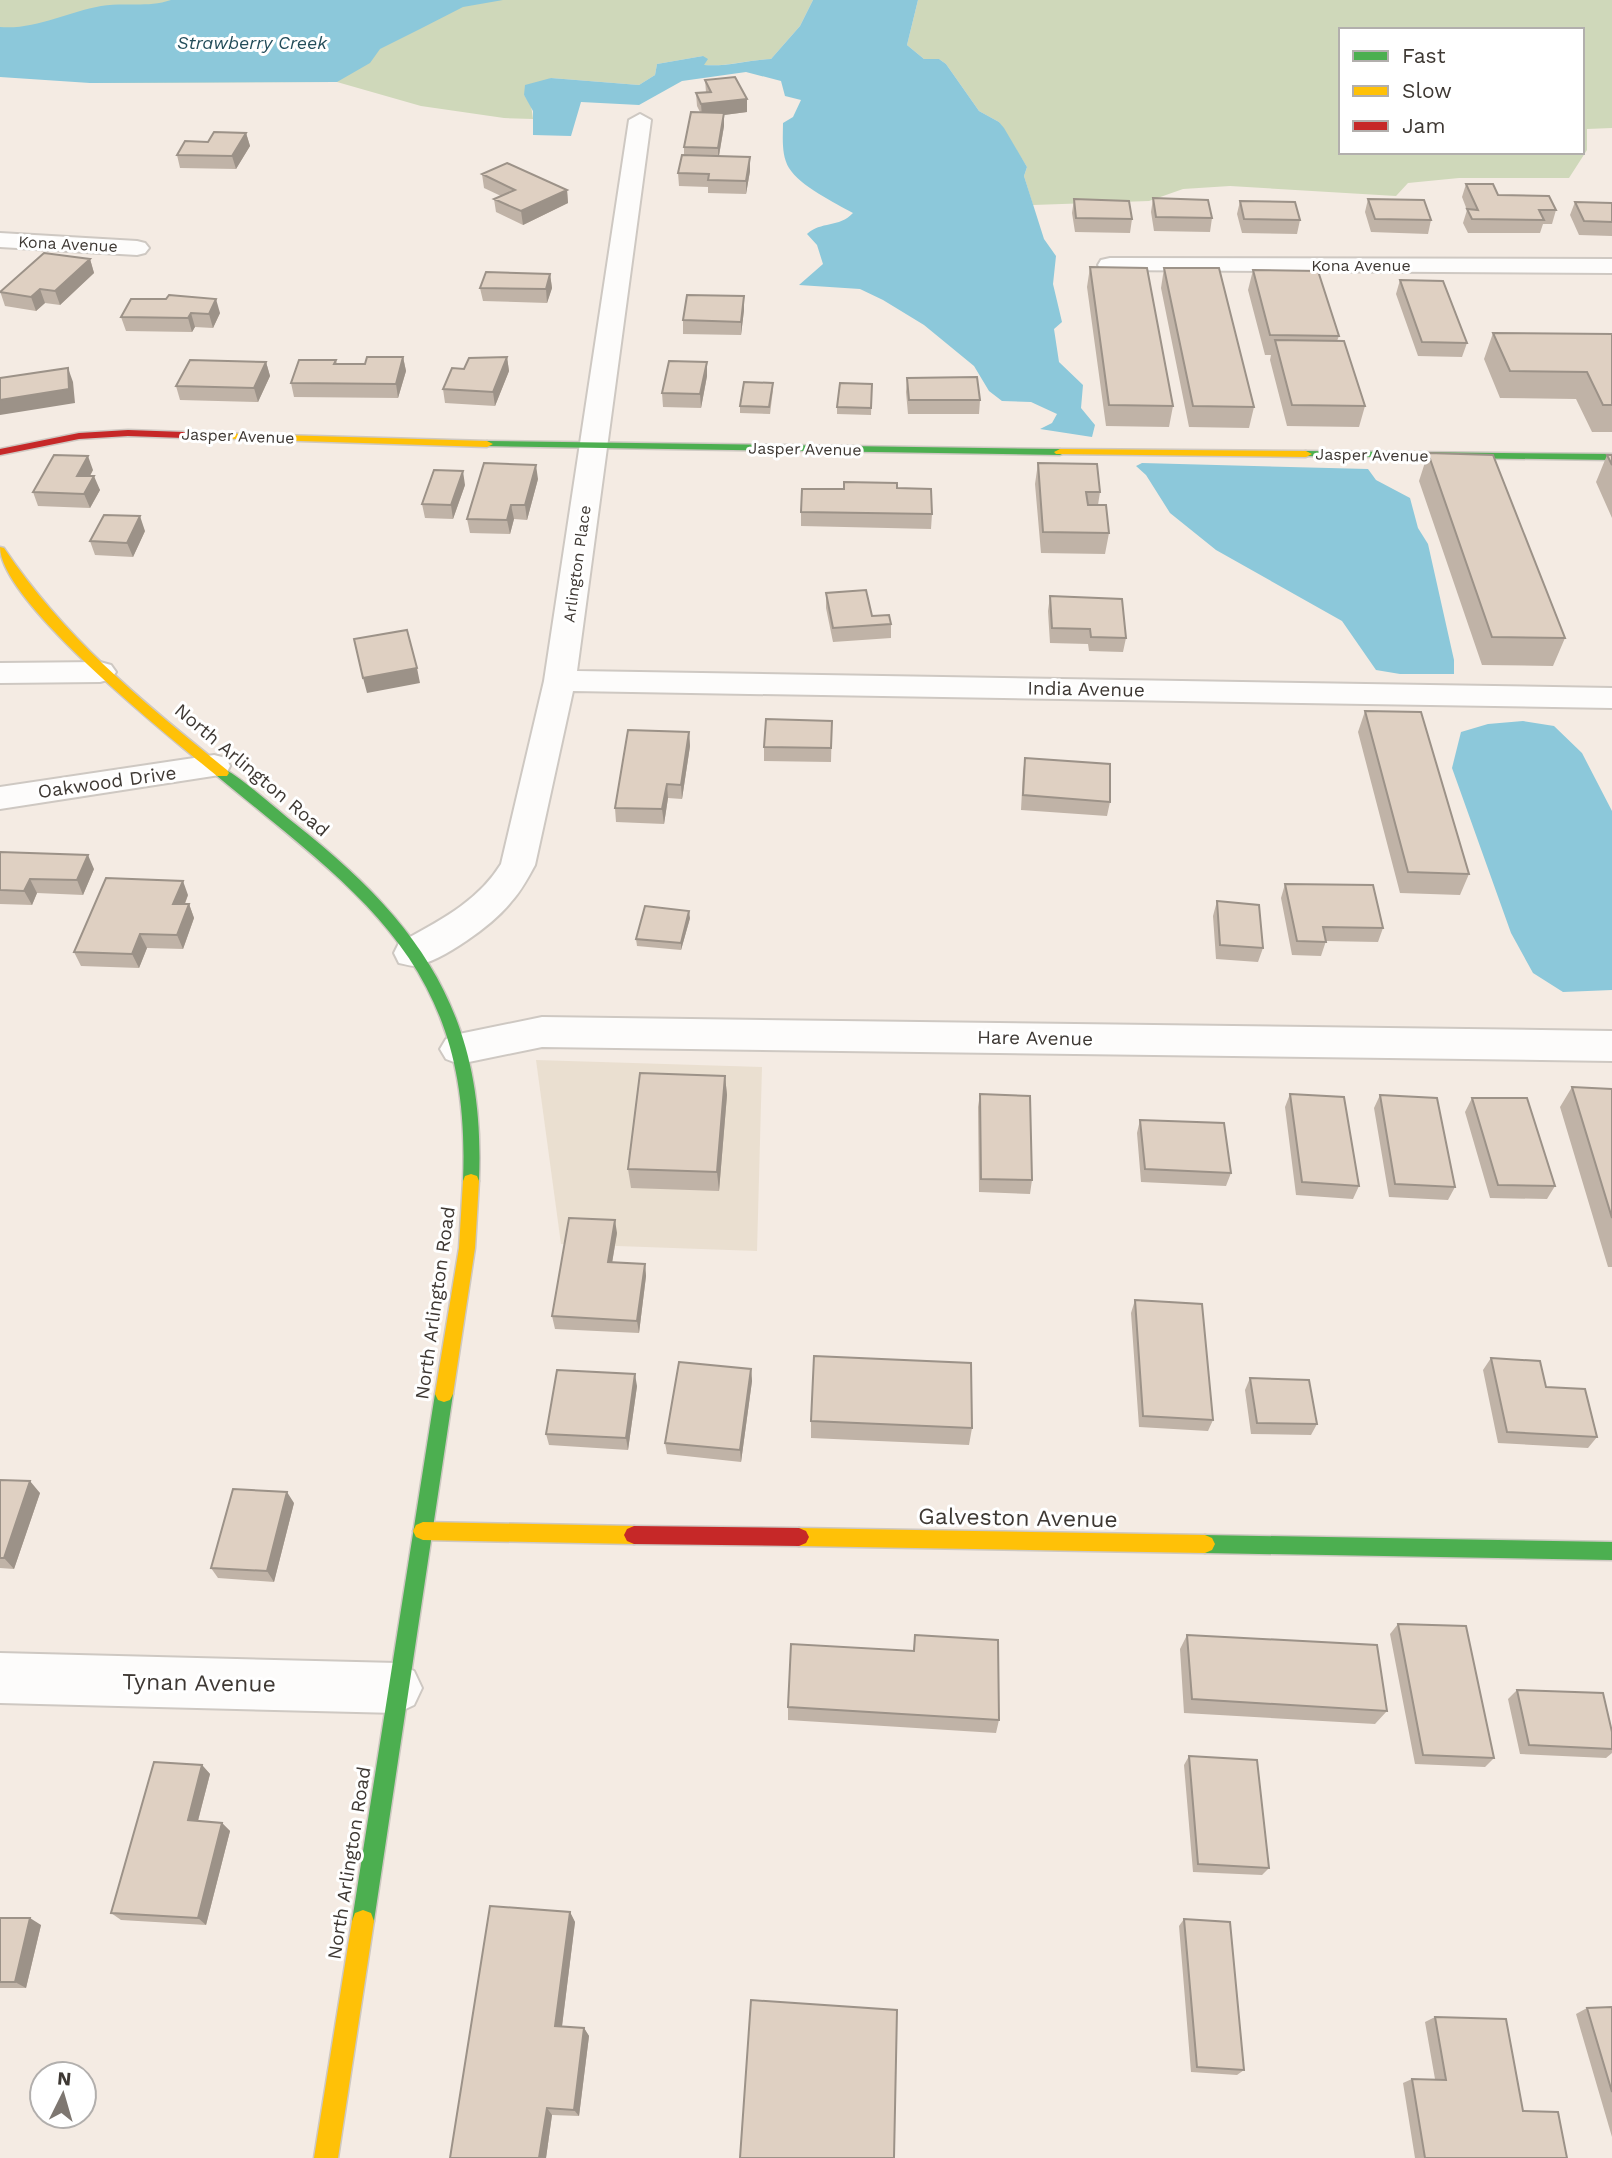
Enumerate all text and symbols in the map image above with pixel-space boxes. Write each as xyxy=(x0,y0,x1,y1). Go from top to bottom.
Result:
legend xyxy=(1339,28,1584,154)
water label: Strawberry Creek xyxy=(177,32,328,53)
text: Fast xyxy=(1402,43,1446,68)
text: Slow xyxy=(1402,78,1452,103)
text: Jam xyxy=(1402,113,1445,138)
street label: Kona Avenue xyxy=(18,232,118,256)
street label: Kona Avenue xyxy=(1311,256,1411,275)
street label: Jasper Avenue xyxy=(181,425,295,447)
street label: Jasper Avenue xyxy=(748,439,862,459)
street label: Jasper Avenue xyxy=(1315,445,1429,465)
street label: Arlington Place xyxy=(559,504,595,624)
street label: India Avenue xyxy=(1027,676,1145,702)
street label: North Arlington Road xyxy=(170,699,334,841)
street label: Oakwood Drive xyxy=(36,761,178,803)
street label: Hare Avenue xyxy=(977,1025,1093,1051)
street label: North Arlington Road xyxy=(410,1205,460,1401)
street label: Galveston Avenue xyxy=(918,1503,1118,1533)
street label: Tynan Avenue xyxy=(122,1668,276,1698)
street label: North Arlington Road xyxy=(322,1765,376,1961)
north arrow xyxy=(28,2060,98,2130)
text: N xyxy=(56,2066,72,2091)

